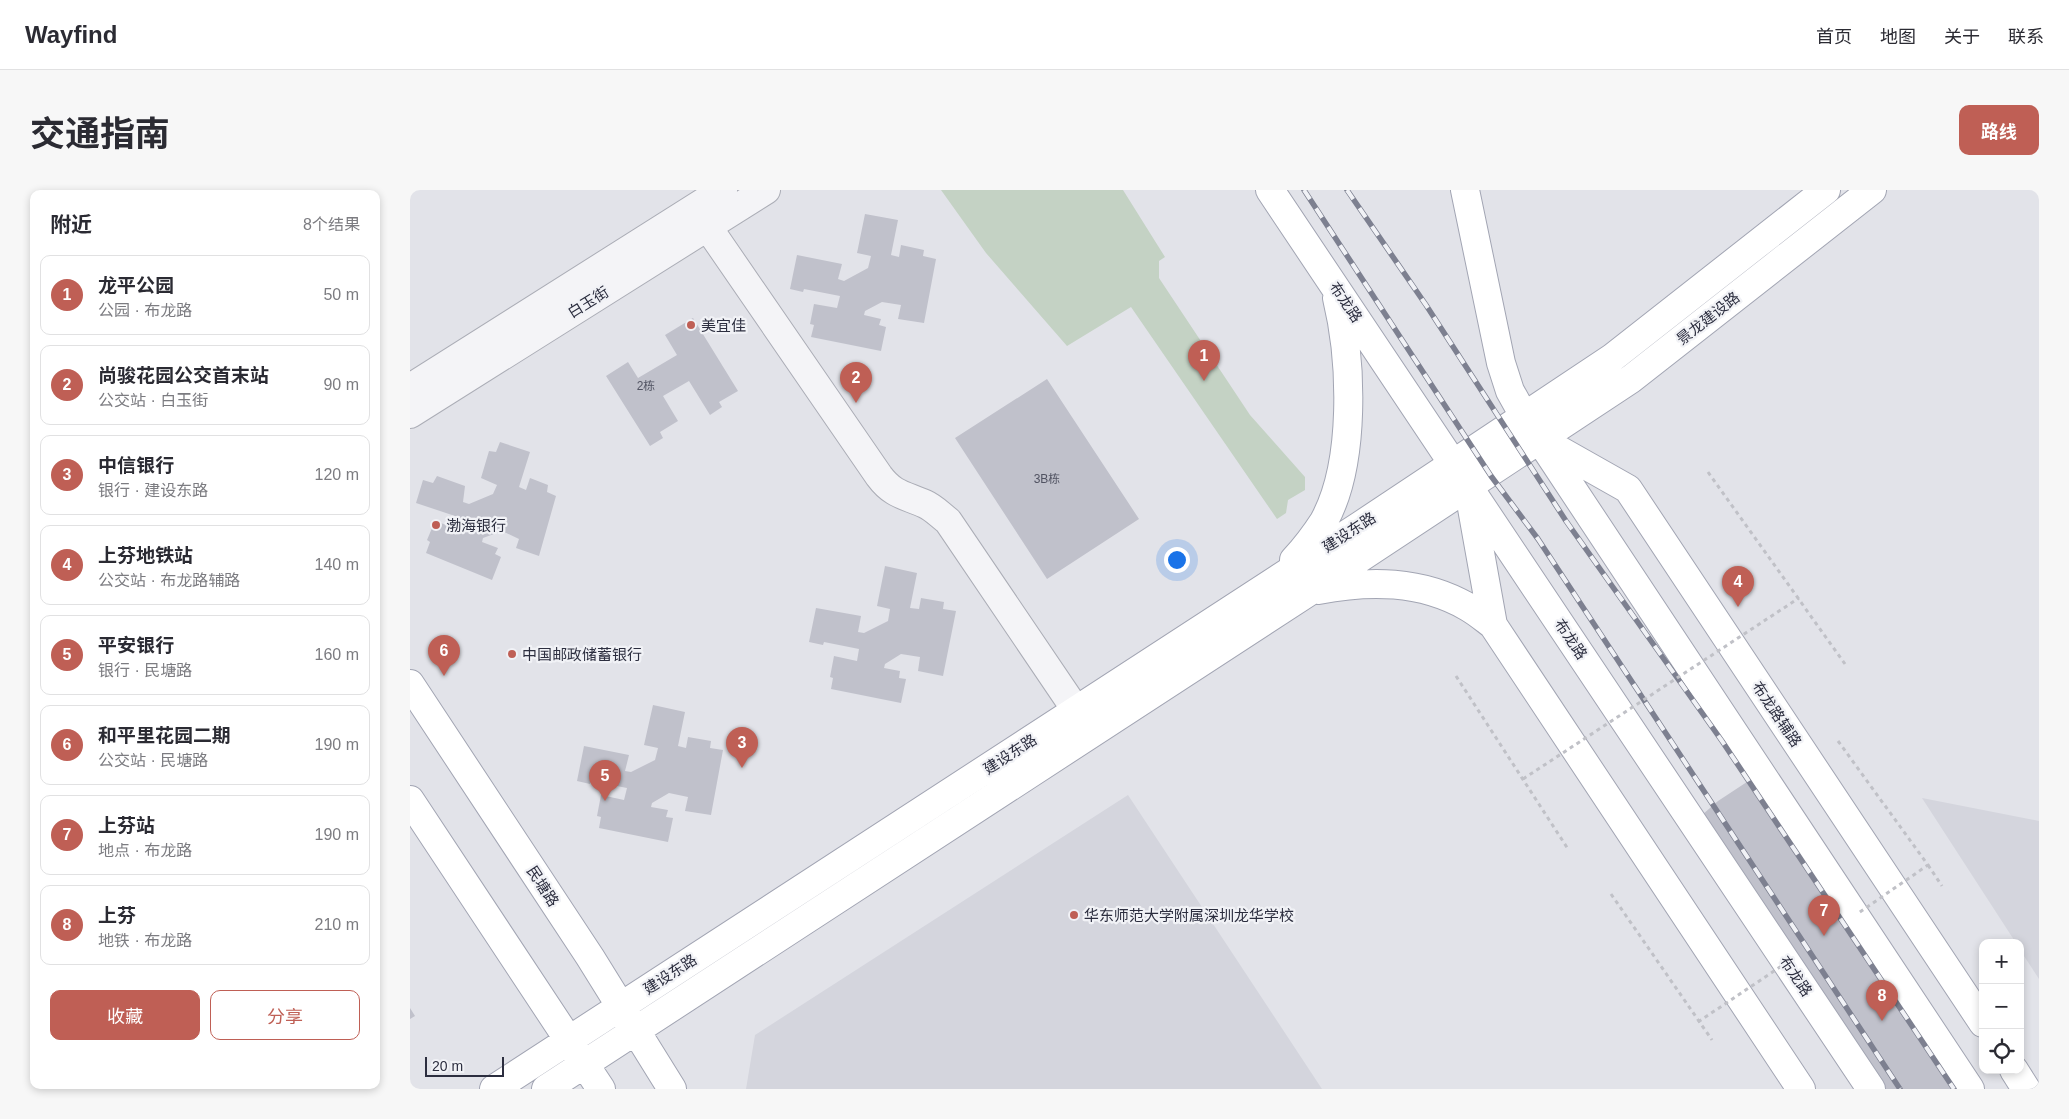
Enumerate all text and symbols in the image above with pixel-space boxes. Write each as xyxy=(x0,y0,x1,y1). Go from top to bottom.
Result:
text: Wayfind xyxy=(25,21,117,48)
text: 首页 xyxy=(1816,27,1852,47)
text: 地图 xyxy=(1880,27,1916,47)
text: 关于 xyxy=(1944,27,1980,47)
text: 联系 xyxy=(2008,27,2044,47)
button: 路线 xyxy=(1959,105,2039,155)
text: 交通指南 xyxy=(30,114,170,153)
text: 附近 xyxy=(50,213,92,236)
text: 8个结果 xyxy=(303,216,360,233)
text: 龙平公园 xyxy=(98,275,174,296)
street label: 布龙路 xyxy=(1326,279,1366,325)
street label: 白玉街 xyxy=(564,283,612,321)
text: 1 xyxy=(63,286,71,303)
text: 50 m xyxy=(323,286,359,303)
street label: 景龙建设路 xyxy=(1673,288,1743,348)
text: 公园 · 布龙路 xyxy=(98,302,192,319)
place label: 美宜佳 xyxy=(701,317,746,334)
marker: 美宜佳 xyxy=(685,319,697,331)
pin: 1 xyxy=(1188,340,1220,381)
pin: 2 xyxy=(840,362,872,403)
text: 尚骏花园公交首末站 xyxy=(98,365,269,386)
text: 2 xyxy=(63,376,71,393)
text: 90 m xyxy=(323,376,359,393)
house number: 2栋 xyxy=(637,379,655,393)
text: 公交站 · 白玉街 xyxy=(98,392,208,409)
text: 中信银行 xyxy=(98,455,174,476)
text: 3 xyxy=(63,466,71,483)
text: 120 m xyxy=(315,466,359,483)
house number: 3B栋 xyxy=(1034,472,1060,486)
text: 银行 · 建设东路 xyxy=(98,482,208,499)
street label: 建设东路 xyxy=(1319,509,1379,555)
place label: 渤海银行 xyxy=(446,517,506,534)
marker: 渤海银行 xyxy=(430,519,442,531)
text: 上芬地铁站 xyxy=(98,545,193,566)
your location xyxy=(1164,547,1190,573)
text: 4 xyxy=(63,556,71,573)
text: 140 m xyxy=(315,556,359,573)
pin: 4 xyxy=(1722,566,1754,607)
text: 公交站 · 布龙路辅路 xyxy=(98,572,240,589)
street label: 布龙路 xyxy=(1551,616,1591,662)
text: 平安银行 xyxy=(98,635,174,656)
pin: 6 xyxy=(428,635,460,676)
text: 5 xyxy=(63,646,71,663)
text: 160 m xyxy=(315,646,359,663)
place label: 中国邮政储蓄银行 xyxy=(522,646,642,663)
marker: 中国邮政储蓄银行 xyxy=(506,648,518,660)
text: 银行 · 民塘路 xyxy=(98,662,192,679)
street label: 布龙路辅路 xyxy=(1749,678,1805,750)
text: 和平里花园二期 xyxy=(98,725,231,746)
pin: 3 xyxy=(726,727,758,768)
street label: 建设东路 xyxy=(980,731,1040,777)
text: 6 xyxy=(63,736,71,753)
text: 190 m xyxy=(315,736,359,753)
text: 公交站 · 民塘路 xyxy=(98,752,208,769)
pin: 5 xyxy=(589,760,621,801)
text: 上芬站 xyxy=(98,815,155,836)
text: 7 xyxy=(63,826,71,843)
text: 190 m xyxy=(315,826,359,843)
text: 地点 · 布龙路 xyxy=(98,842,192,859)
street label: 民塘路 xyxy=(524,862,562,910)
pin: 7 xyxy=(1808,895,1840,936)
text: 上芬 xyxy=(98,905,136,926)
place label: 华东师范大学附属深圳龙华学校 xyxy=(1084,907,1294,924)
marker: 华东师范大学附属深圳龙华学校 xyxy=(1068,909,1080,921)
text: 8 xyxy=(63,916,71,933)
text: 210 m xyxy=(315,916,359,933)
text: 地铁 · 布龙路 xyxy=(98,932,192,949)
map controls xyxy=(1979,939,2024,1074)
button: + xyxy=(1979,939,2024,984)
street label: 建设东路 xyxy=(640,951,700,997)
street label: 布龙路 xyxy=(1776,953,1816,999)
pin: 8 xyxy=(1866,980,1898,1021)
button: − xyxy=(1979,984,2024,1029)
button: 收藏 xyxy=(50,990,200,1040)
button: 分享 xyxy=(210,990,360,1040)
button: locate xyxy=(1979,1029,2024,1074)
scale bar xyxy=(425,1054,504,1077)
text: 20 m xyxy=(432,1058,463,1074)

